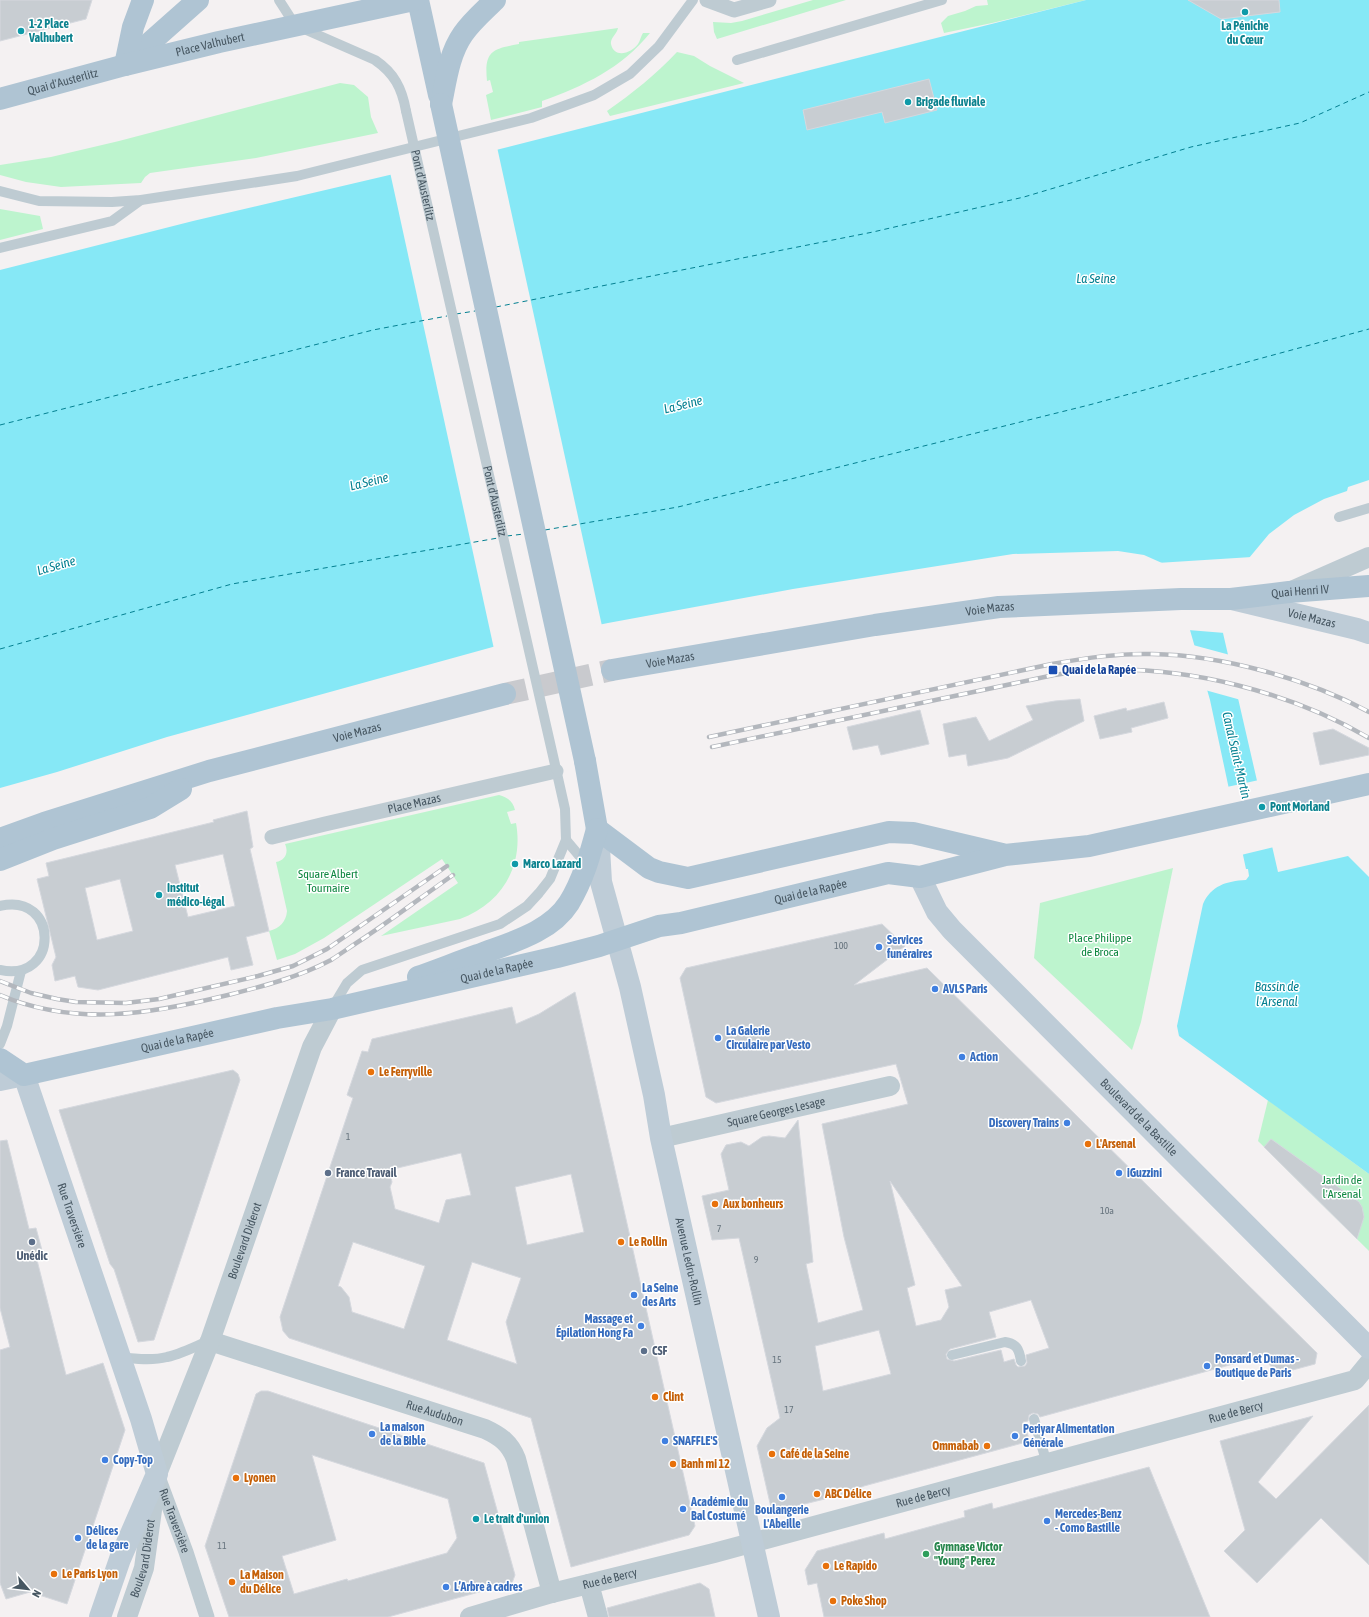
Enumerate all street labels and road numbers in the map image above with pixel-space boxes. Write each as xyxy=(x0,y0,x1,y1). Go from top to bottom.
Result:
street label: Place Valhubert xyxy=(174,30,246,59)
street label: Quai d'Austerlitz xyxy=(26,65,100,98)
street label: Pont d'Austerlitz xyxy=(408,148,438,222)
street label: Pont d'Austerlitz xyxy=(480,464,510,538)
street label: Quai Henri IV xyxy=(1271,582,1330,601)
street label: Voie Mazas xyxy=(965,599,1015,619)
street label: Voie Mazas xyxy=(1286,606,1337,631)
street label: Voie Mazas xyxy=(645,649,695,671)
street label: Voie Mazas xyxy=(332,720,383,745)
street label: Place Mazas xyxy=(386,791,442,816)
street label: Quai de la Rapée xyxy=(773,876,848,907)
street label: Quai de la Rapée xyxy=(459,956,534,986)
street label: Quai de la Rapée xyxy=(140,1025,215,1055)
street label: Boulevard de la Bastille xyxy=(1097,1076,1180,1159)
street label: Square Georges Lesage xyxy=(726,1094,826,1130)
street label: Rue Traversière xyxy=(54,1181,89,1250)
street label: Boulevard Diderot xyxy=(225,1200,265,1281)
street label: Avenue Ledru-Rollin xyxy=(672,1216,706,1307)
street label: Rue Audubon xyxy=(404,1397,465,1429)
street label: Rue de Bercy xyxy=(1207,1398,1265,1426)
street label: Rue de Bercy xyxy=(894,1482,952,1511)
street label: Rue Traversière xyxy=(156,1487,193,1555)
street label: Boulevard Diderot xyxy=(127,1518,158,1600)
street label: Rue de Bercy xyxy=(581,1565,639,1592)

